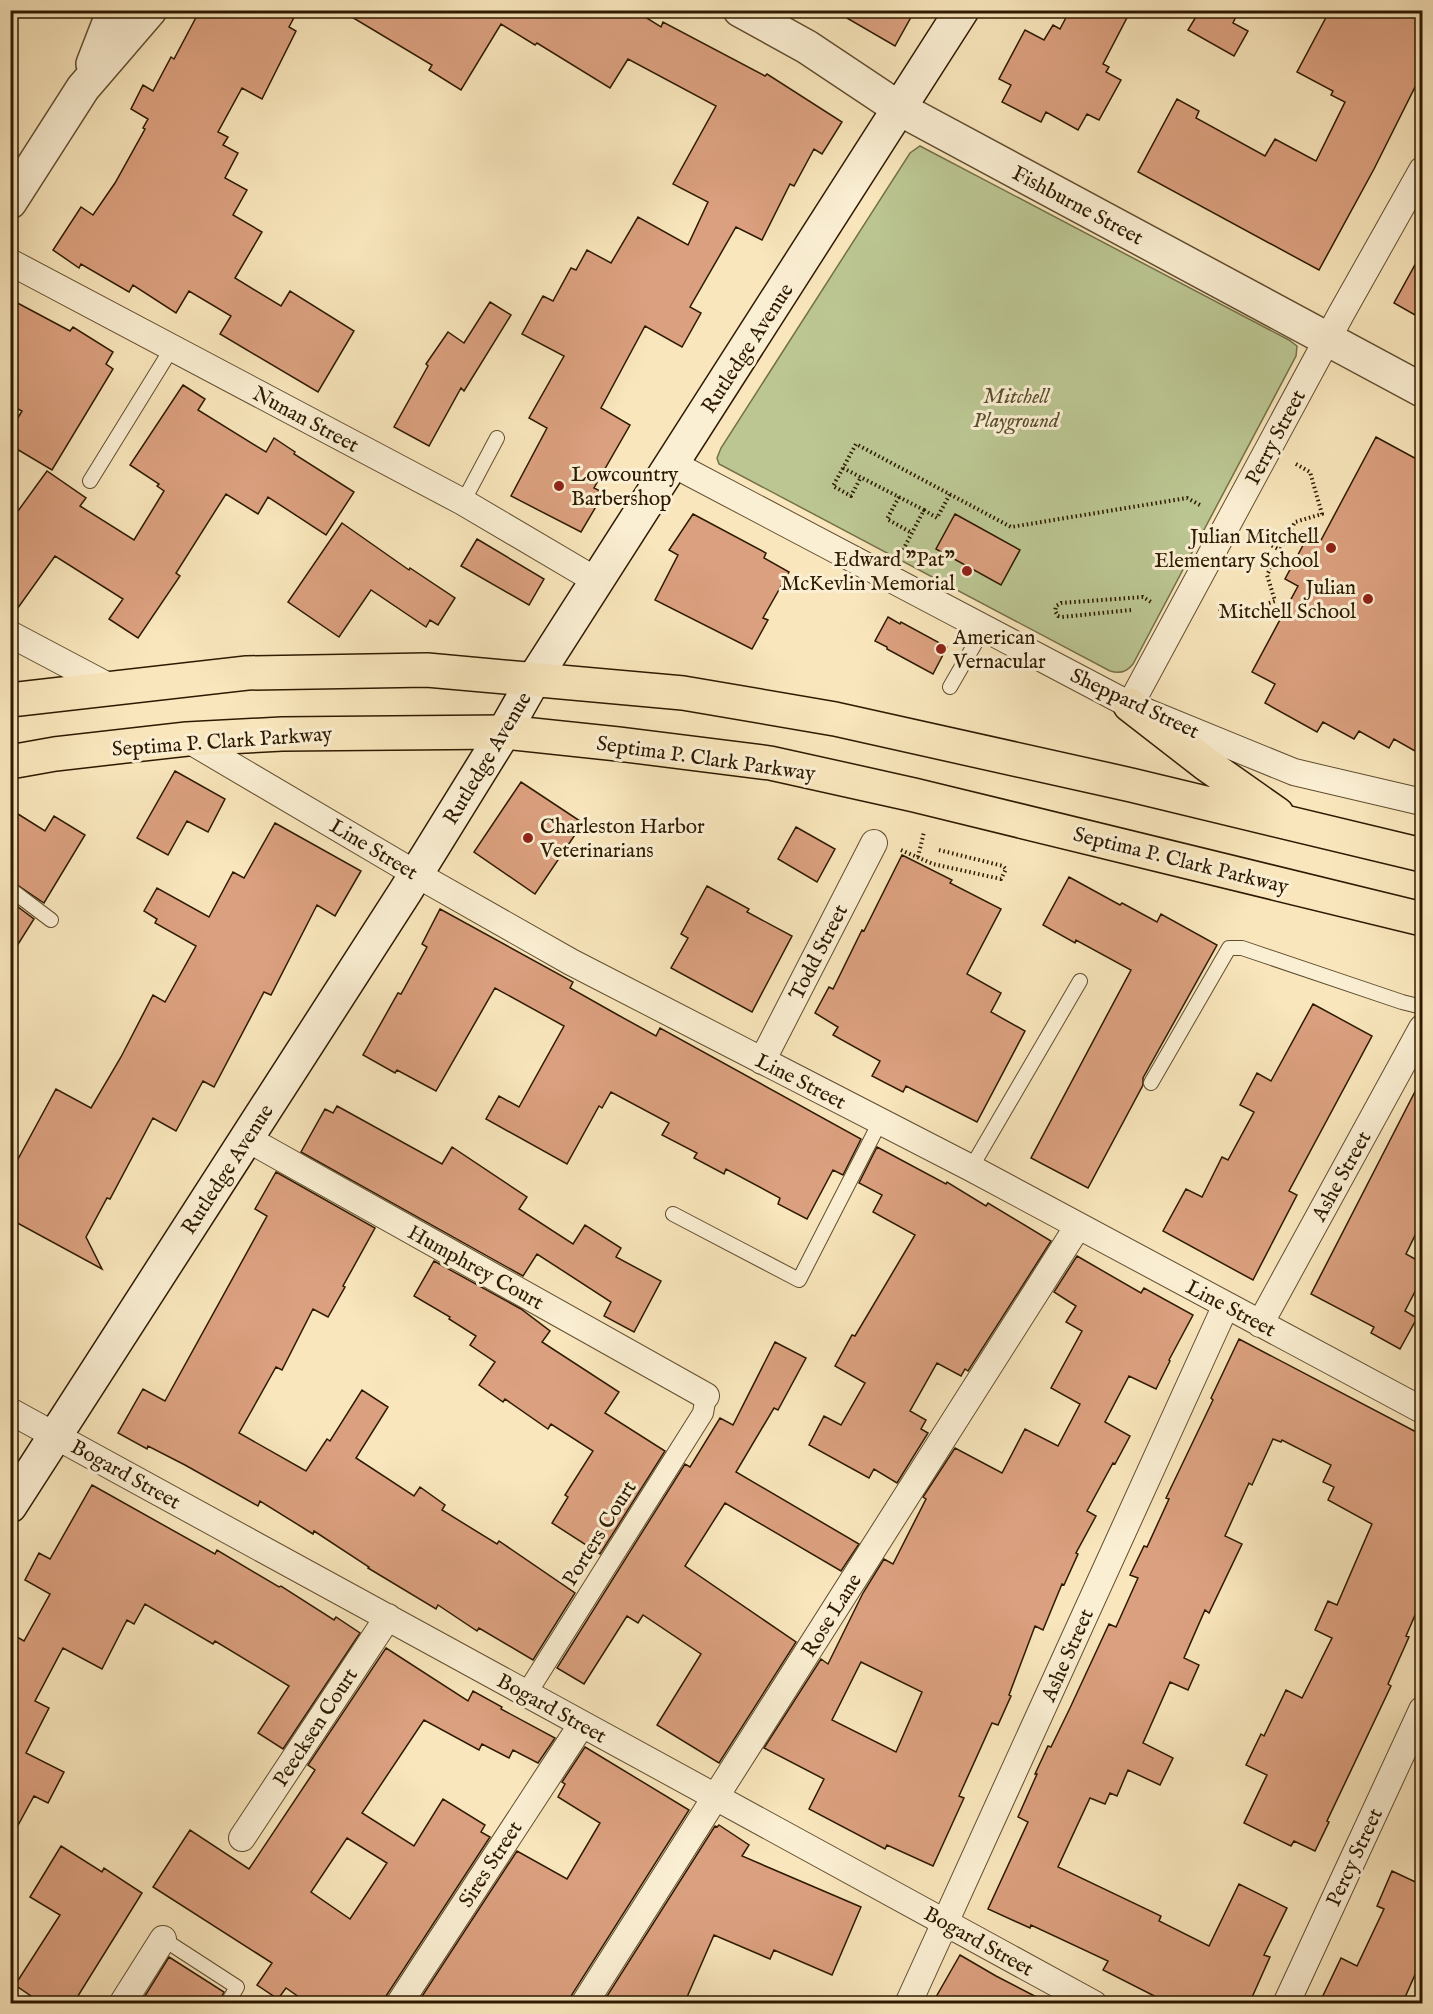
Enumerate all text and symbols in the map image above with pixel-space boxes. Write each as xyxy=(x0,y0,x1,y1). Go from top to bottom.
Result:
street label: Fishburne Street xyxy=(1007,160,1148,252)
street label: Rutledge Avenue xyxy=(696,278,801,419)
street label: Nunan Street xyxy=(247,381,363,460)
park label: Mitchell Playground xyxy=(973,384,1061,435)
street label: Perry Street xyxy=(1240,385,1313,490)
place label: Lowcountry Barbershop xyxy=(571,462,679,513)
marker: Lowcountry Barbershop xyxy=(552,479,566,493)
place label: Julian Mitchell Elementary School xyxy=(1154,524,1319,575)
marker: Julian Mitchell Elementary School xyxy=(1324,541,1338,555)
place label: Edward "Pat" McKevlin Memorial xyxy=(781,547,955,598)
marker: Edward "Pat" McKevlin Memorial xyxy=(960,564,974,578)
place label: Julian Mitchell School xyxy=(1218,575,1356,626)
marker: Julian Mitchell School xyxy=(1361,592,1375,606)
place label: American Vernacular xyxy=(952,625,1046,676)
marker: American Vernacular xyxy=(934,642,948,656)
street label: Sheppard Street xyxy=(1066,663,1203,746)
street label: Rutledge Avenue xyxy=(438,687,539,830)
street label: Septima P. Clark Parkway xyxy=(111,721,334,764)
street label: Septima P. Clark Parkway xyxy=(595,731,818,788)
street label: Line Street xyxy=(324,813,422,887)
place label: Charleston Harbor Veterinarians xyxy=(539,814,705,865)
street label: Septima P. Clark Parkway xyxy=(1070,822,1292,901)
marker: Charleston Harbor Veterinarians xyxy=(521,831,535,845)
street label: Todd Street xyxy=(784,900,855,1005)
street label: Line Street xyxy=(750,1048,850,1117)
street label: Rutledge Avenue xyxy=(176,1099,281,1240)
street label: Ashe Street xyxy=(1306,1127,1378,1227)
street label: Humphrey Court xyxy=(402,1220,548,1317)
street label: Line Street xyxy=(1181,1274,1280,1344)
street label: Bogard Street xyxy=(66,1434,185,1517)
street label: Porters Court xyxy=(557,1476,643,1592)
street label: Rose Lane xyxy=(796,1569,869,1663)
street label: Ashe Street xyxy=(1035,1605,1101,1707)
street label: Peecksen Court xyxy=(268,1663,365,1792)
street label: Bogard Street xyxy=(492,1668,611,1751)
street label: Percy Street xyxy=(1321,1804,1390,1911)
street label: Sires Street xyxy=(453,1816,529,1913)
street label: Bogard Street xyxy=(919,1901,1038,1984)

